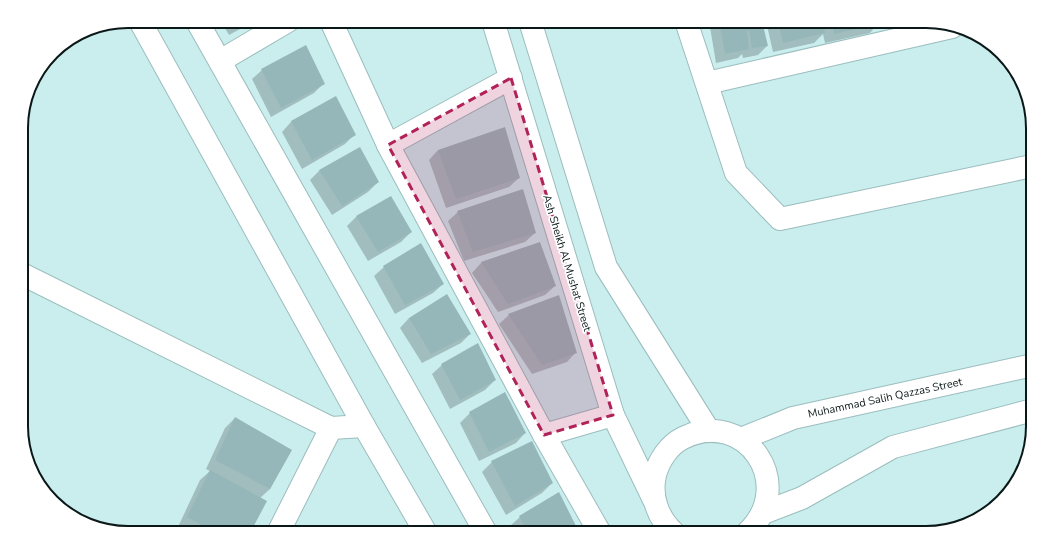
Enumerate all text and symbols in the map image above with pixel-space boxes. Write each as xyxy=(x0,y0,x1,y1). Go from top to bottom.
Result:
street label: Ash Sheikh Al Mushat Street xyxy=(539,193,595,333)
street label: Muhammad Salih Qazzas Street xyxy=(806,374,964,422)

